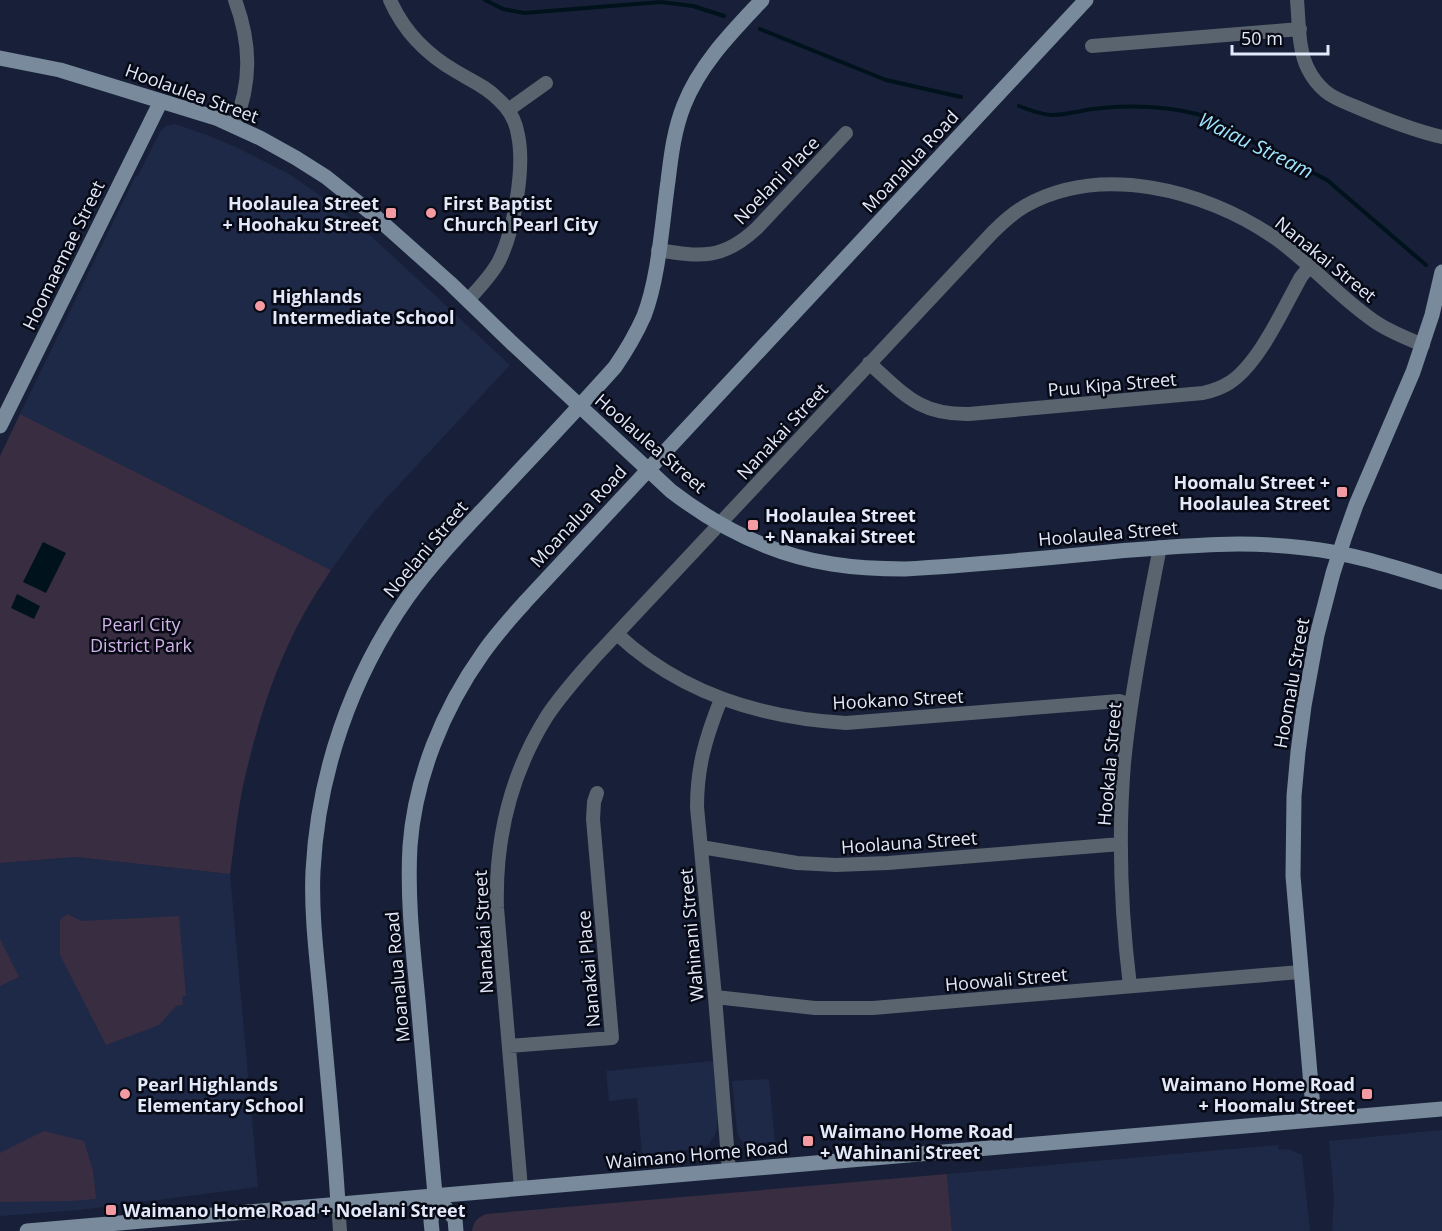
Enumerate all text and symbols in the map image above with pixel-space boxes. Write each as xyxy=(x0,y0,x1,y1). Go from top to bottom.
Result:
scale bar xyxy=(1232,18,1328,56)
text: 50 m xyxy=(1241,26,1283,50)
street label: Hoolaulea Street xyxy=(122,58,262,128)
street label: Moanalua Road xyxy=(856,105,964,217)
water label: Waiau Stream xyxy=(1194,106,1318,184)
street label: Noelani Place xyxy=(728,131,824,229)
street label: Hoomaemae Street xyxy=(16,176,110,334)
place label: Hoolaulea Street + Hoohaku Street xyxy=(223,191,379,236)
place label: First Baptist Church Pearl City xyxy=(443,191,599,236)
marker: Hoolaulea Street + Hoohaku Street xyxy=(384,206,398,220)
marker: First Baptist Church Pearl City xyxy=(424,206,438,220)
street label: Nanakai Street xyxy=(1270,211,1382,307)
place label: Highlands Intermediate School xyxy=(272,284,454,329)
marker: Highlands Intermediate School xyxy=(253,299,267,313)
street label: Puu Kipa Street xyxy=(1047,366,1177,402)
street label: Nanakai Street xyxy=(731,378,833,484)
street label: Hoolaulea Street xyxy=(590,388,712,498)
street label: Moanalua Road xyxy=(524,460,632,572)
place label: Hoomalu Street + Hoolaulea Street xyxy=(1173,470,1330,515)
marker: Hoomalu Street + Hoolaulea Street xyxy=(1335,485,1349,499)
street label: Noelani Street xyxy=(377,495,473,603)
place label: Hoolaulea Street + Nanakai Street xyxy=(765,503,916,548)
street label: Hoolaulea Street xyxy=(1037,515,1179,551)
marker: Hoolaulea Street + Nanakai Street xyxy=(746,518,760,532)
park label: Pearl City District Park xyxy=(90,612,192,657)
street label: Hoomalu Street xyxy=(1268,616,1314,750)
street label: Hookano Street xyxy=(832,684,964,714)
street label: Hookala Street xyxy=(1092,701,1126,827)
street label: Hoolauna Street xyxy=(840,825,978,859)
street label: Wahinani Street xyxy=(673,867,709,1003)
street label: Nanakai Street xyxy=(468,870,498,994)
street label: Nanakai Place xyxy=(571,909,605,1029)
street label: Moanalua Road xyxy=(379,911,415,1043)
street label: Hoowali Street xyxy=(944,962,1068,996)
place label: Pearl Highlands Elementary School xyxy=(137,1072,304,1117)
place label: Waimano Home Road + Hoomalu Street xyxy=(1162,1072,1355,1117)
marker: Pearl Highlands Elementary School xyxy=(118,1087,132,1101)
marker: Waimano Home Road + Hoomalu Street xyxy=(1360,1087,1374,1101)
place label: Waimano Home Road + Wahinani Street xyxy=(820,1119,1013,1164)
street label: Waimano Home Road xyxy=(605,1134,789,1174)
marker: Waimano Home Road + Wahinani Street xyxy=(801,1134,815,1148)
place label: Waimano Home Road + Noelani Street xyxy=(123,1198,466,1222)
marker: Waimano Home Road + Noelani Street xyxy=(104,1203,118,1217)

